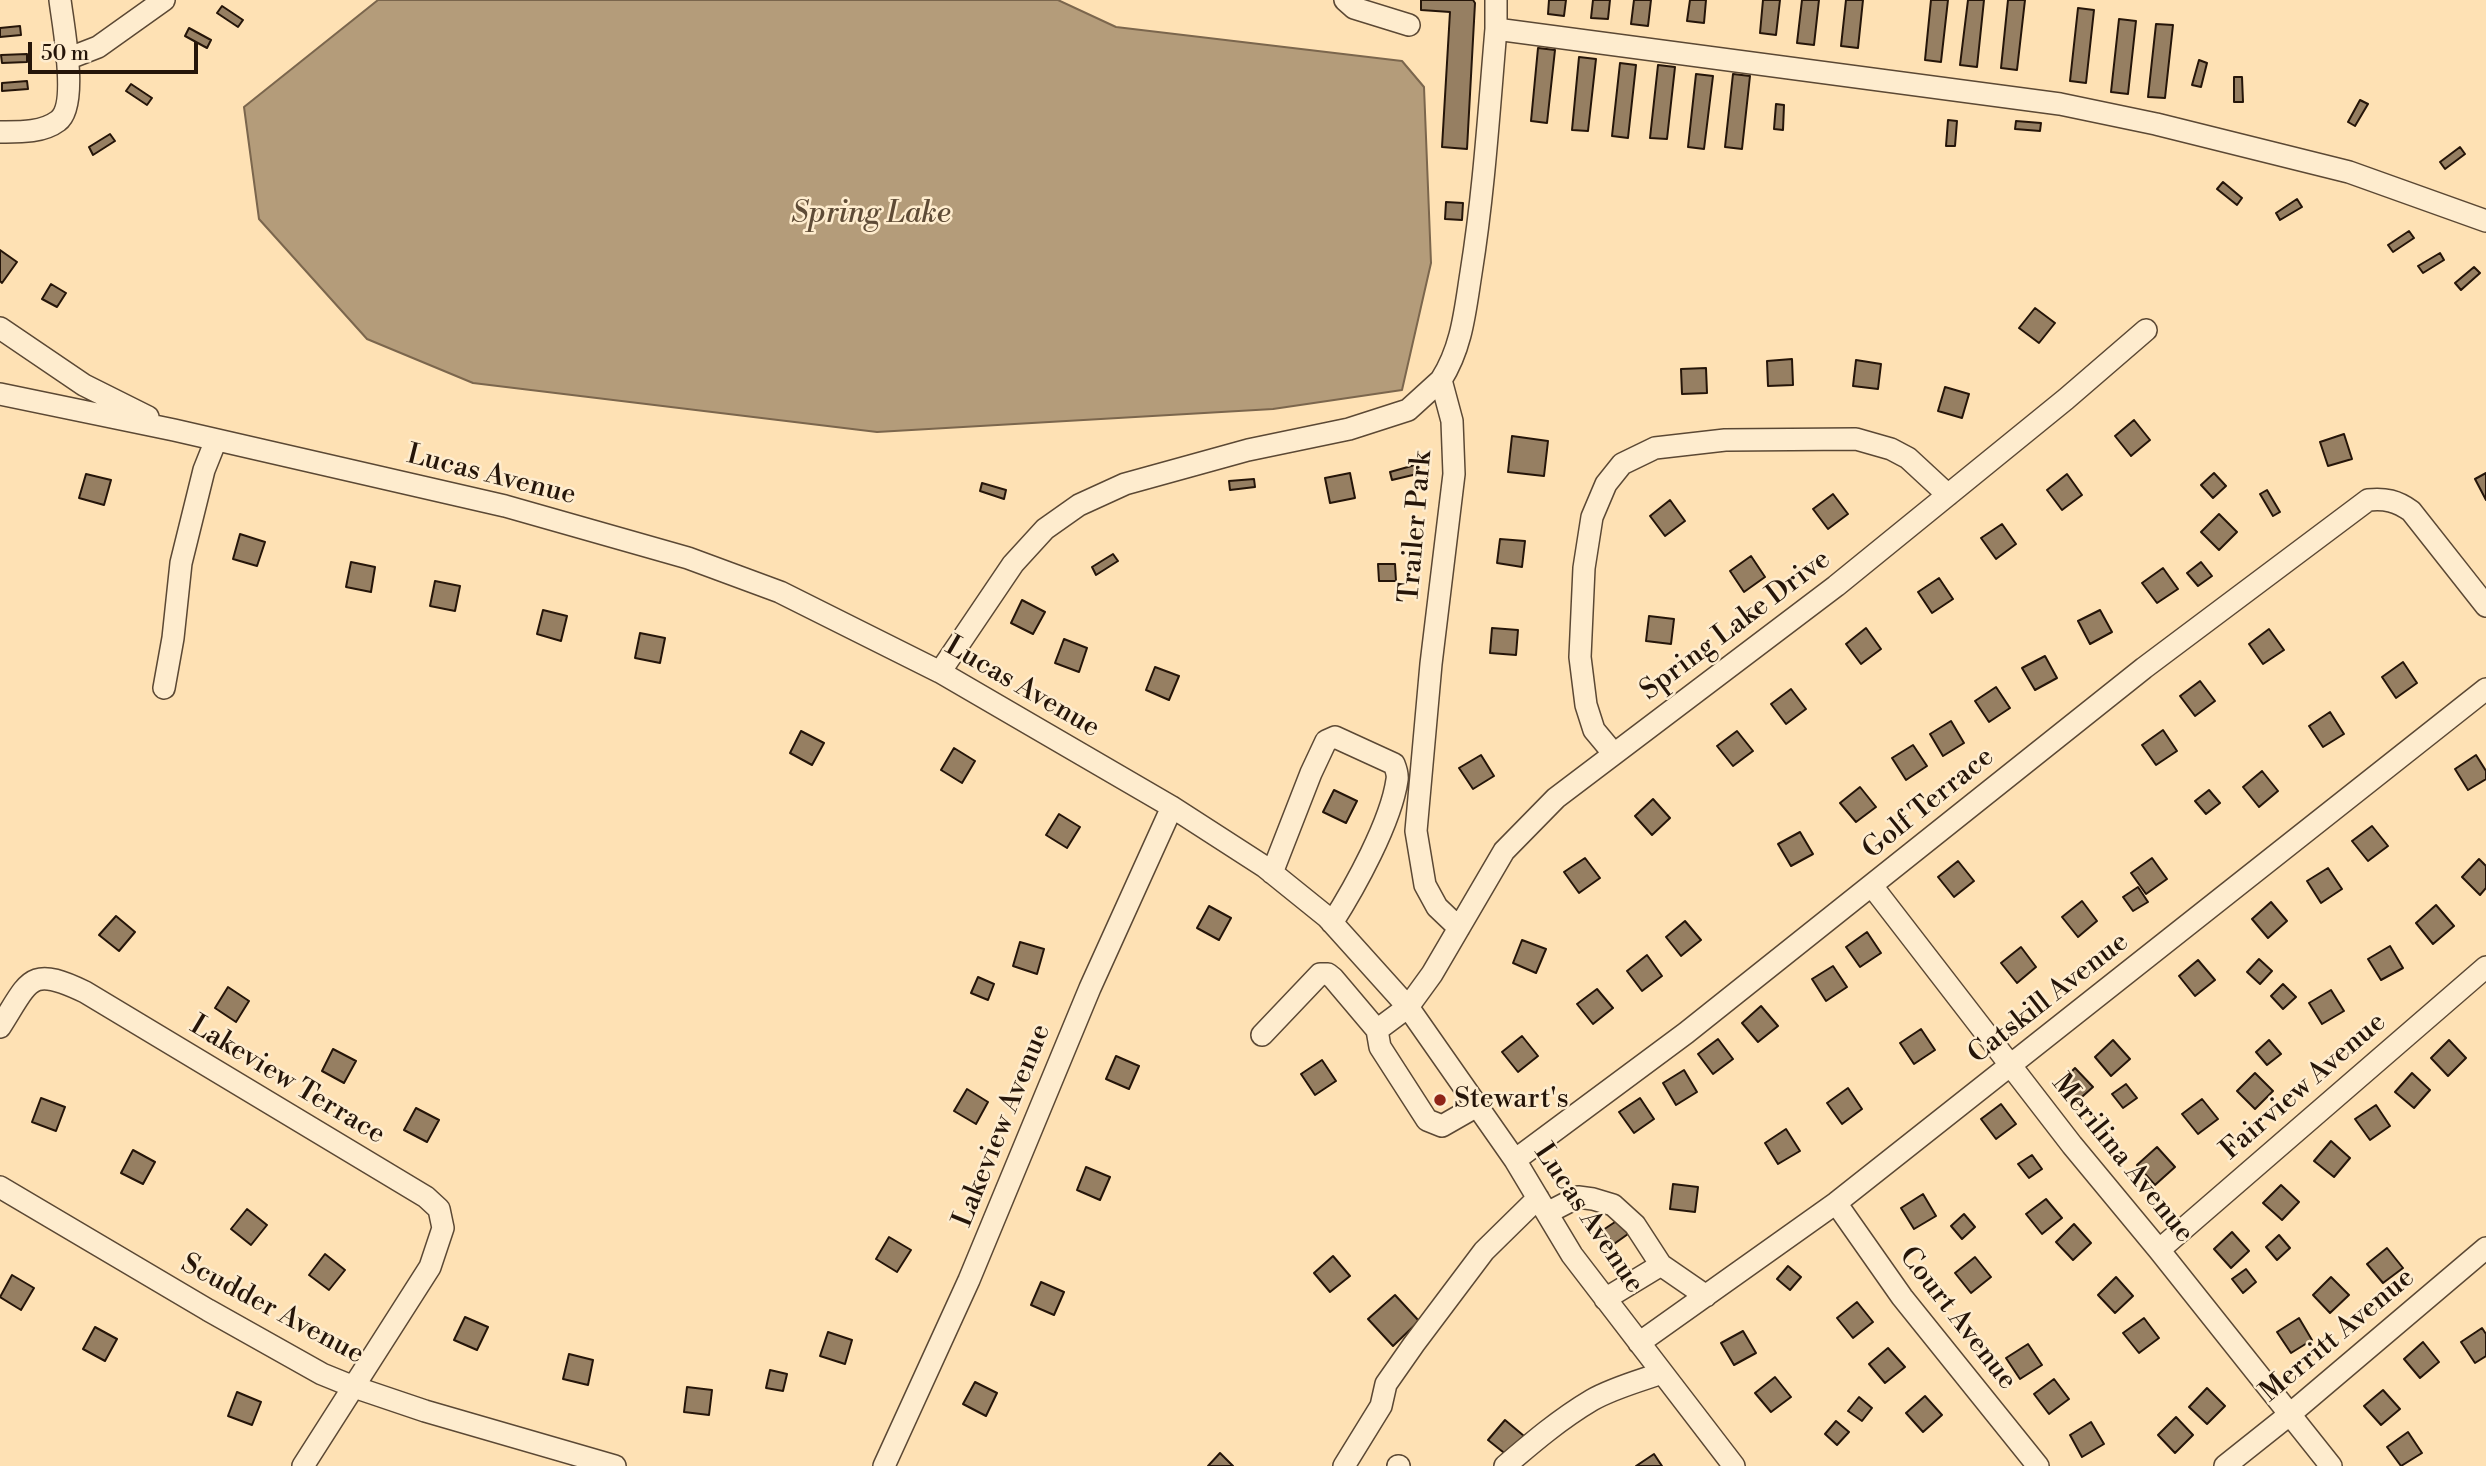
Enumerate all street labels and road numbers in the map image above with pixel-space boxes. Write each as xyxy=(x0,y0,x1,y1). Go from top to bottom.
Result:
street label: Lucas Avenue xyxy=(403,439,579,513)
street label: Trailer Park xyxy=(1394,450,1440,604)
street label: Spring Lake Drive xyxy=(1634,544,1838,708)
street label: Lucas Avenue xyxy=(939,630,1105,746)
street label: Golf Terrace xyxy=(1857,741,2001,867)
street label: Catskill Avenue xyxy=(1962,926,2136,1072)
street label: Fairview Avenue xyxy=(2215,1006,2393,1168)
street label: Lakeview Terrace xyxy=(183,1009,391,1153)
street label: Lakeview Avenue xyxy=(947,1020,1059,1232)
street label: Merilina Avenue xyxy=(2044,1068,2200,1250)
street label: Lucas Avenue xyxy=(1526,1138,1650,1300)
street label: Court Avenue xyxy=(1891,1241,2023,1397)
street label: Scudder Avenue xyxy=(175,1248,369,1372)
street label: Merritt Avenue xyxy=(2254,1262,2422,1410)

